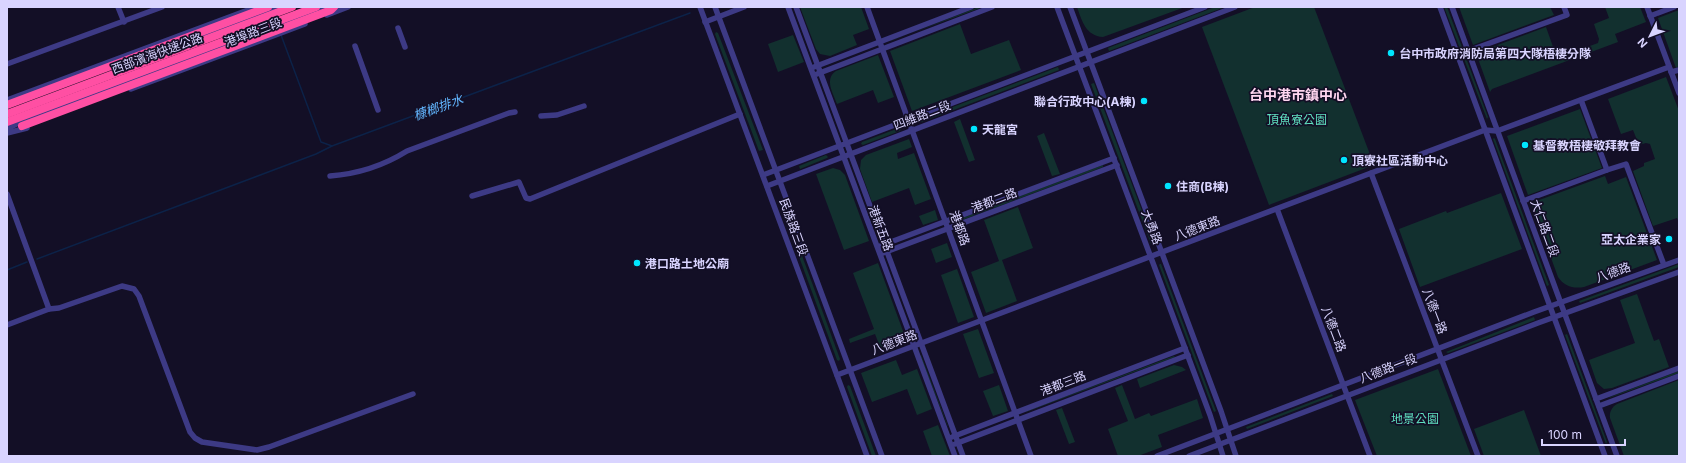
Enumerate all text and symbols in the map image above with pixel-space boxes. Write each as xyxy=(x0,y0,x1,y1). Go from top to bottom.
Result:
street label: 港埠路三段 xyxy=(222,14,284,50)
north arrow xyxy=(1630,16,1670,56)
street label: 西部濱海快速公路 xyxy=(109,30,205,76)
text: N xyxy=(1635,35,1651,50)
place label: 台中市政府消防局第四大隊梧棲分隊 xyxy=(1399,46,1591,61)
marker: 台中市政府消防局第四大隊梧棲分隊 xyxy=(1386,48,1396,58)
district label: 台中港市鎮中心 xyxy=(1249,86,1347,103)
water label: 槺榔排水 xyxy=(411,90,466,123)
place label: 聯合行政中心(A棟) xyxy=(1034,94,1136,109)
marker: 聯合行政中心(A棟) xyxy=(1139,96,1149,106)
street label: 四維路二段 xyxy=(891,97,953,133)
park label: 頂魚寮公園 xyxy=(1267,112,1327,127)
place label: 天龍宮 xyxy=(982,122,1018,137)
marker: 天龍宮 xyxy=(969,124,979,134)
place label: 基督教梧棲敬拜教會 xyxy=(1533,138,1641,153)
marker: 基督教梧棲敬拜教會 xyxy=(1520,140,1530,150)
place label: 頂寮社區活動中心 xyxy=(1352,153,1448,168)
marker: 頂寮社區活動中心 xyxy=(1339,155,1349,165)
place label: 住商(B棟) xyxy=(1176,179,1229,194)
marker: 住商(B棟) xyxy=(1163,181,1173,191)
street label: 港都二路 xyxy=(969,184,1019,216)
street label: 民族路三段 xyxy=(777,196,811,258)
street label: 大仁路二段 xyxy=(1528,197,1562,259)
street label: 港新五路 xyxy=(865,203,897,253)
street label: 大勇路 xyxy=(1139,208,1165,246)
street label: 港都路 xyxy=(947,209,973,247)
street label: 八德東路 xyxy=(1172,212,1222,244)
place label: 亞太企業家 xyxy=(1601,232,1661,247)
marker: 亞太企業家 xyxy=(1664,234,1674,244)
place label: 港口路土地公廟 xyxy=(645,256,729,271)
marker: 港口路土地公廟 xyxy=(632,258,642,268)
street label: 八德路 xyxy=(1594,259,1632,285)
street label: 八德一路 xyxy=(1419,286,1451,336)
street label: 八德二路 xyxy=(1318,304,1350,354)
street label: 八德東路 xyxy=(869,326,919,358)
street label: 八德路一段 xyxy=(1357,350,1419,386)
street label: 港都三路 xyxy=(1038,367,1088,399)
park label: 地景公園 xyxy=(1391,411,1439,426)
scale bar xyxy=(1542,421,1625,447)
text: 100 m xyxy=(1548,427,1582,442)

